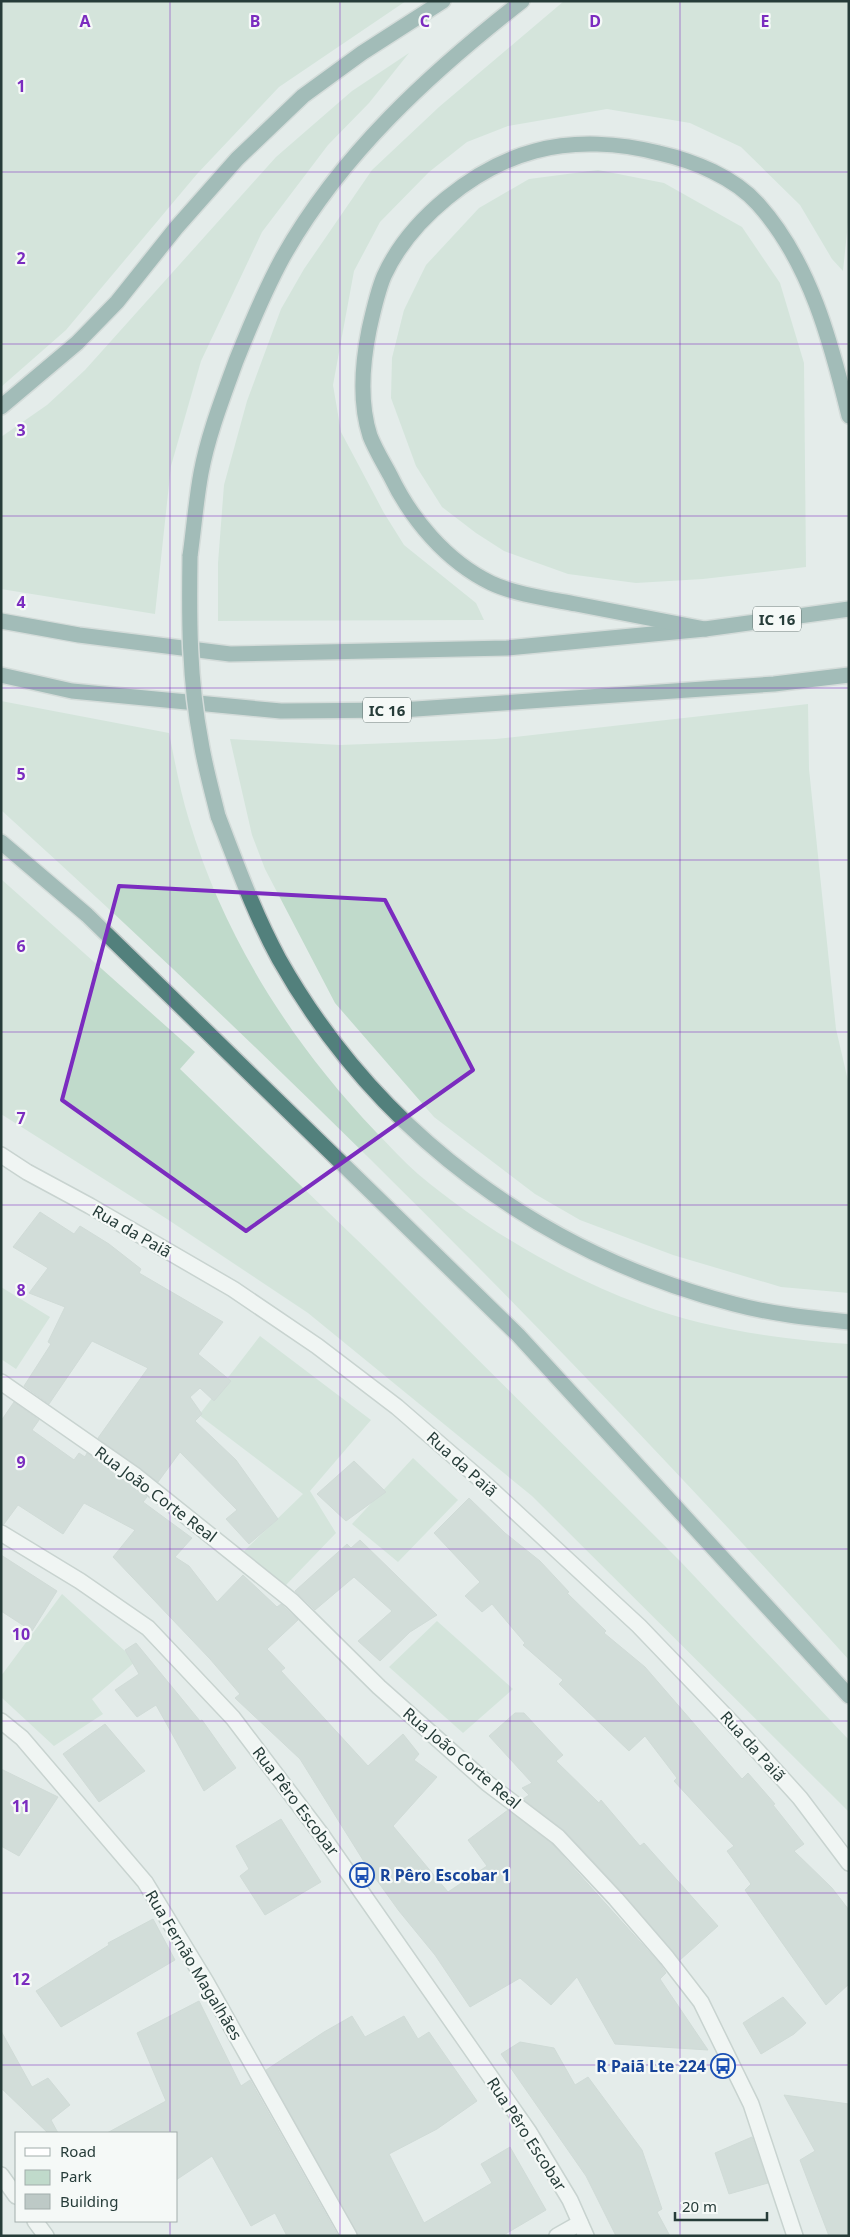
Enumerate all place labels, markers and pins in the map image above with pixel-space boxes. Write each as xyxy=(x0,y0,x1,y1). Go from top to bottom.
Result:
bus stop icon: R Pêro Escobar 1 xyxy=(349,1862,375,1888)
place label: R Pêro Escobar 1 xyxy=(380,1864,511,1886)
bus stop icon: R Paiã Lte 224 xyxy=(710,2053,736,2079)
place label: R Paiã Lte 224 xyxy=(596,2055,706,2077)

